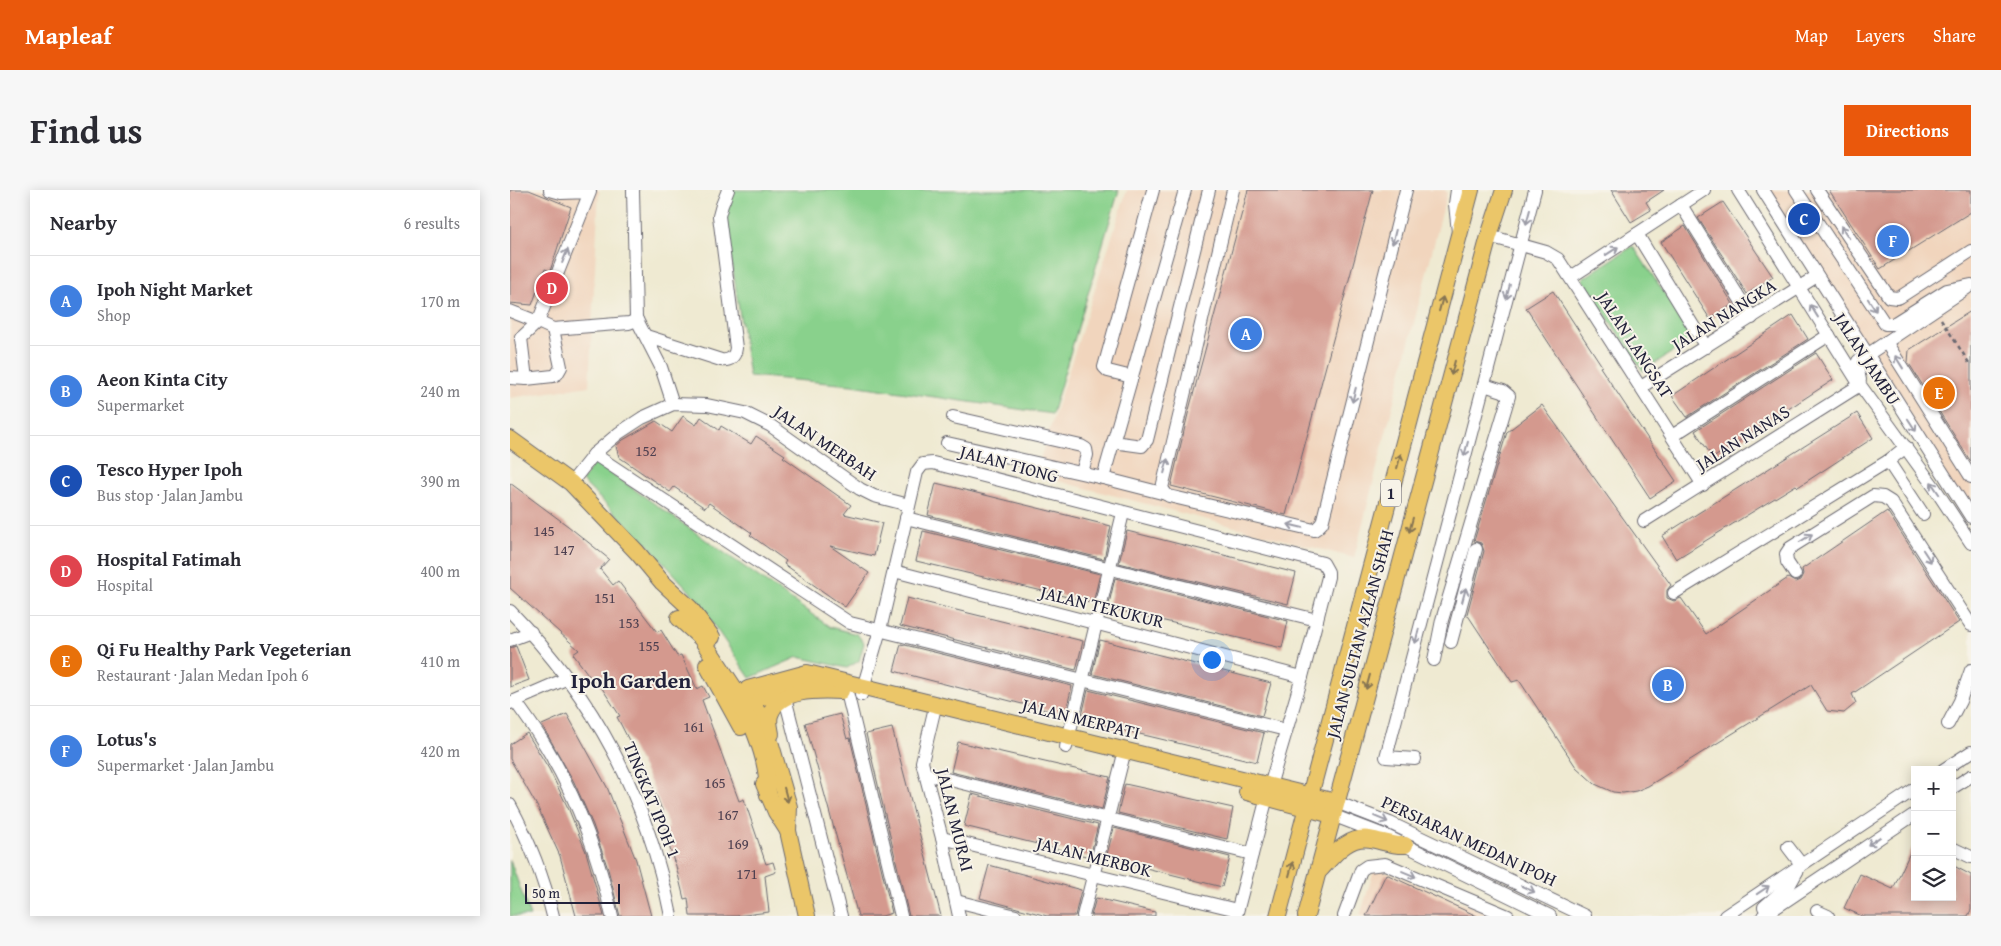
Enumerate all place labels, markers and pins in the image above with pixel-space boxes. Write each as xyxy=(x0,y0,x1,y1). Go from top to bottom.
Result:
pin: C xyxy=(1788,200,1820,238)
pin: F xyxy=(1877,222,1909,260)
pin: D xyxy=(536,269,568,307)
pin: A xyxy=(1230,315,1262,353)
pin: E xyxy=(1923,374,1955,412)
pin: B xyxy=(1652,666,1684,704)

